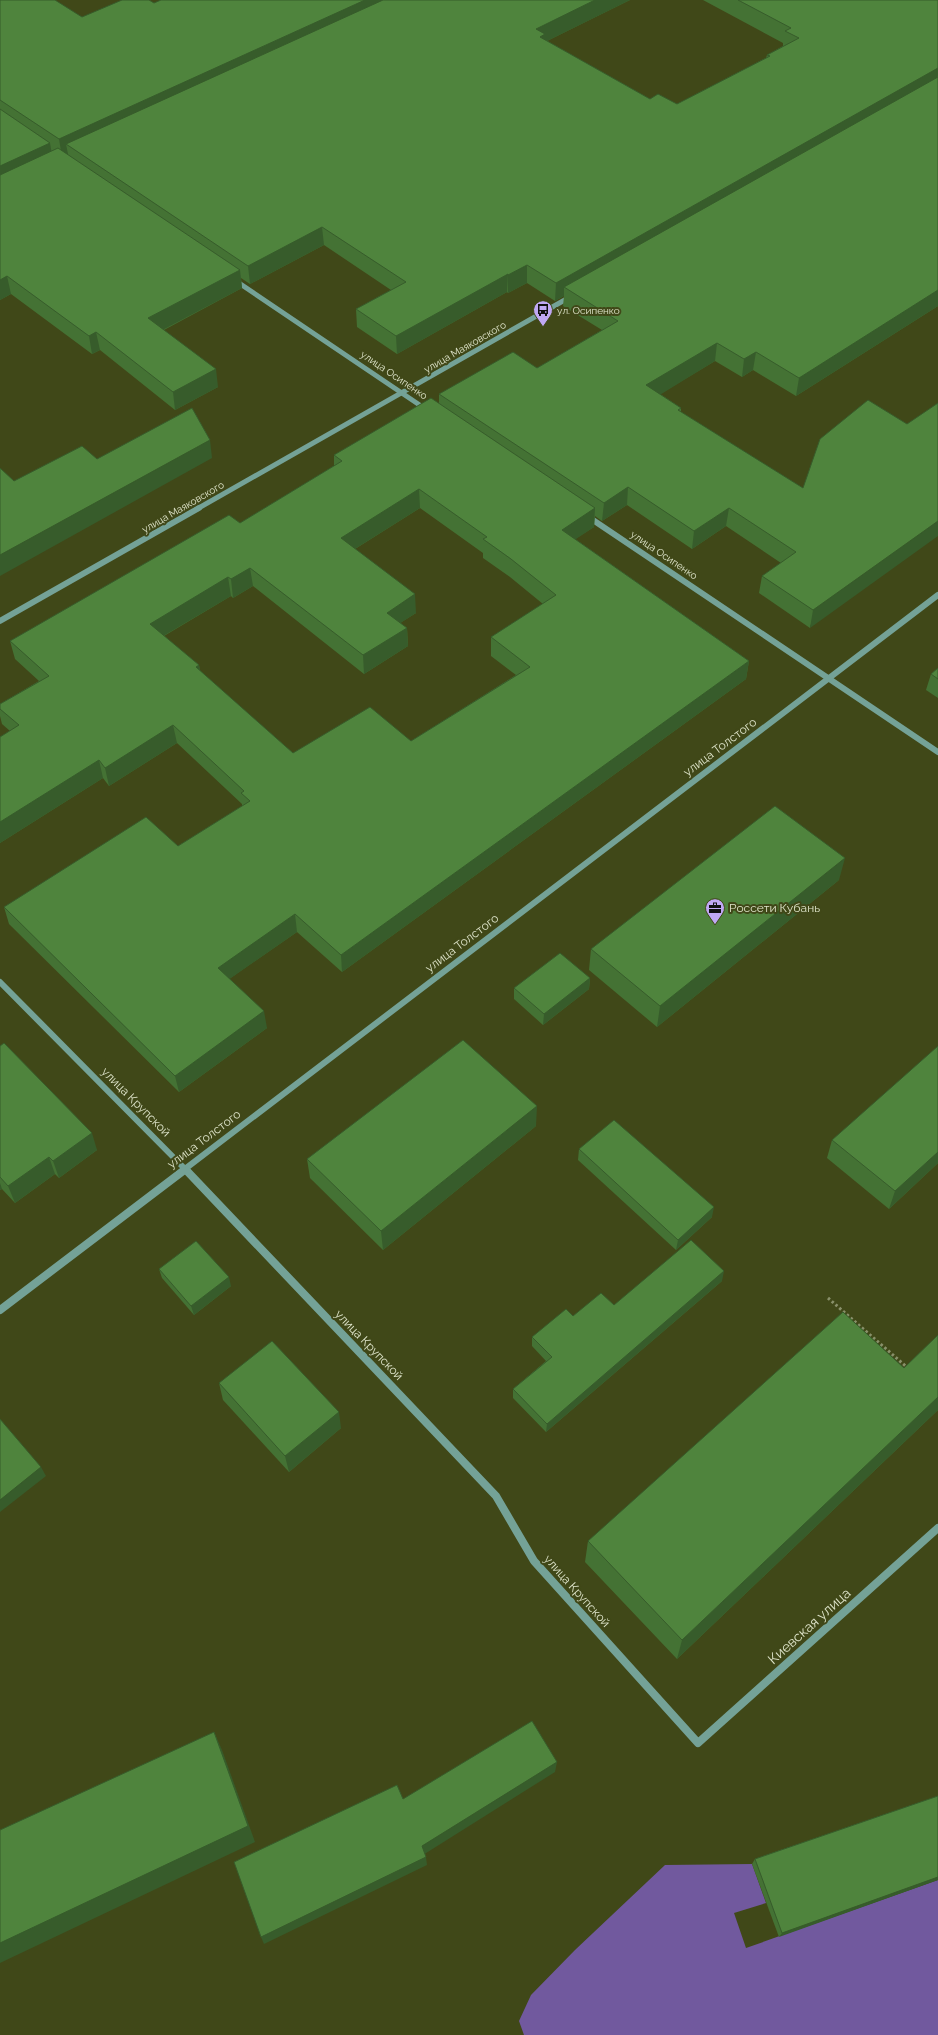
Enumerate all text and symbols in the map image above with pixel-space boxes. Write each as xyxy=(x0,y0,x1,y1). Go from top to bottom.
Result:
bus stop icon: ул. Осипенко xyxy=(532,299,554,327)
place label: ул. Осипенко xyxy=(557,305,620,316)
street label: улица Маяковского xyxy=(422,319,508,375)
street label: улица Осипенко xyxy=(359,349,429,401)
street label: улица Маяковского xyxy=(140,479,226,535)
street label: улица Осипенко xyxy=(629,529,699,581)
street label: улица Толстого xyxy=(681,715,759,779)
office icon: Россети Кубань xyxy=(704,897,726,925)
place label: Россети Кубань xyxy=(729,901,820,915)
street label: улица Толстого xyxy=(423,911,501,975)
street label: улица Крупской xyxy=(99,1065,173,1139)
street label: улица Толстого xyxy=(165,1107,243,1171)
street label: улица Крупской xyxy=(332,1307,406,1383)
street label: улица Крупской xyxy=(541,1552,613,1630)
street label: Киевская улица xyxy=(764,1585,854,1667)

